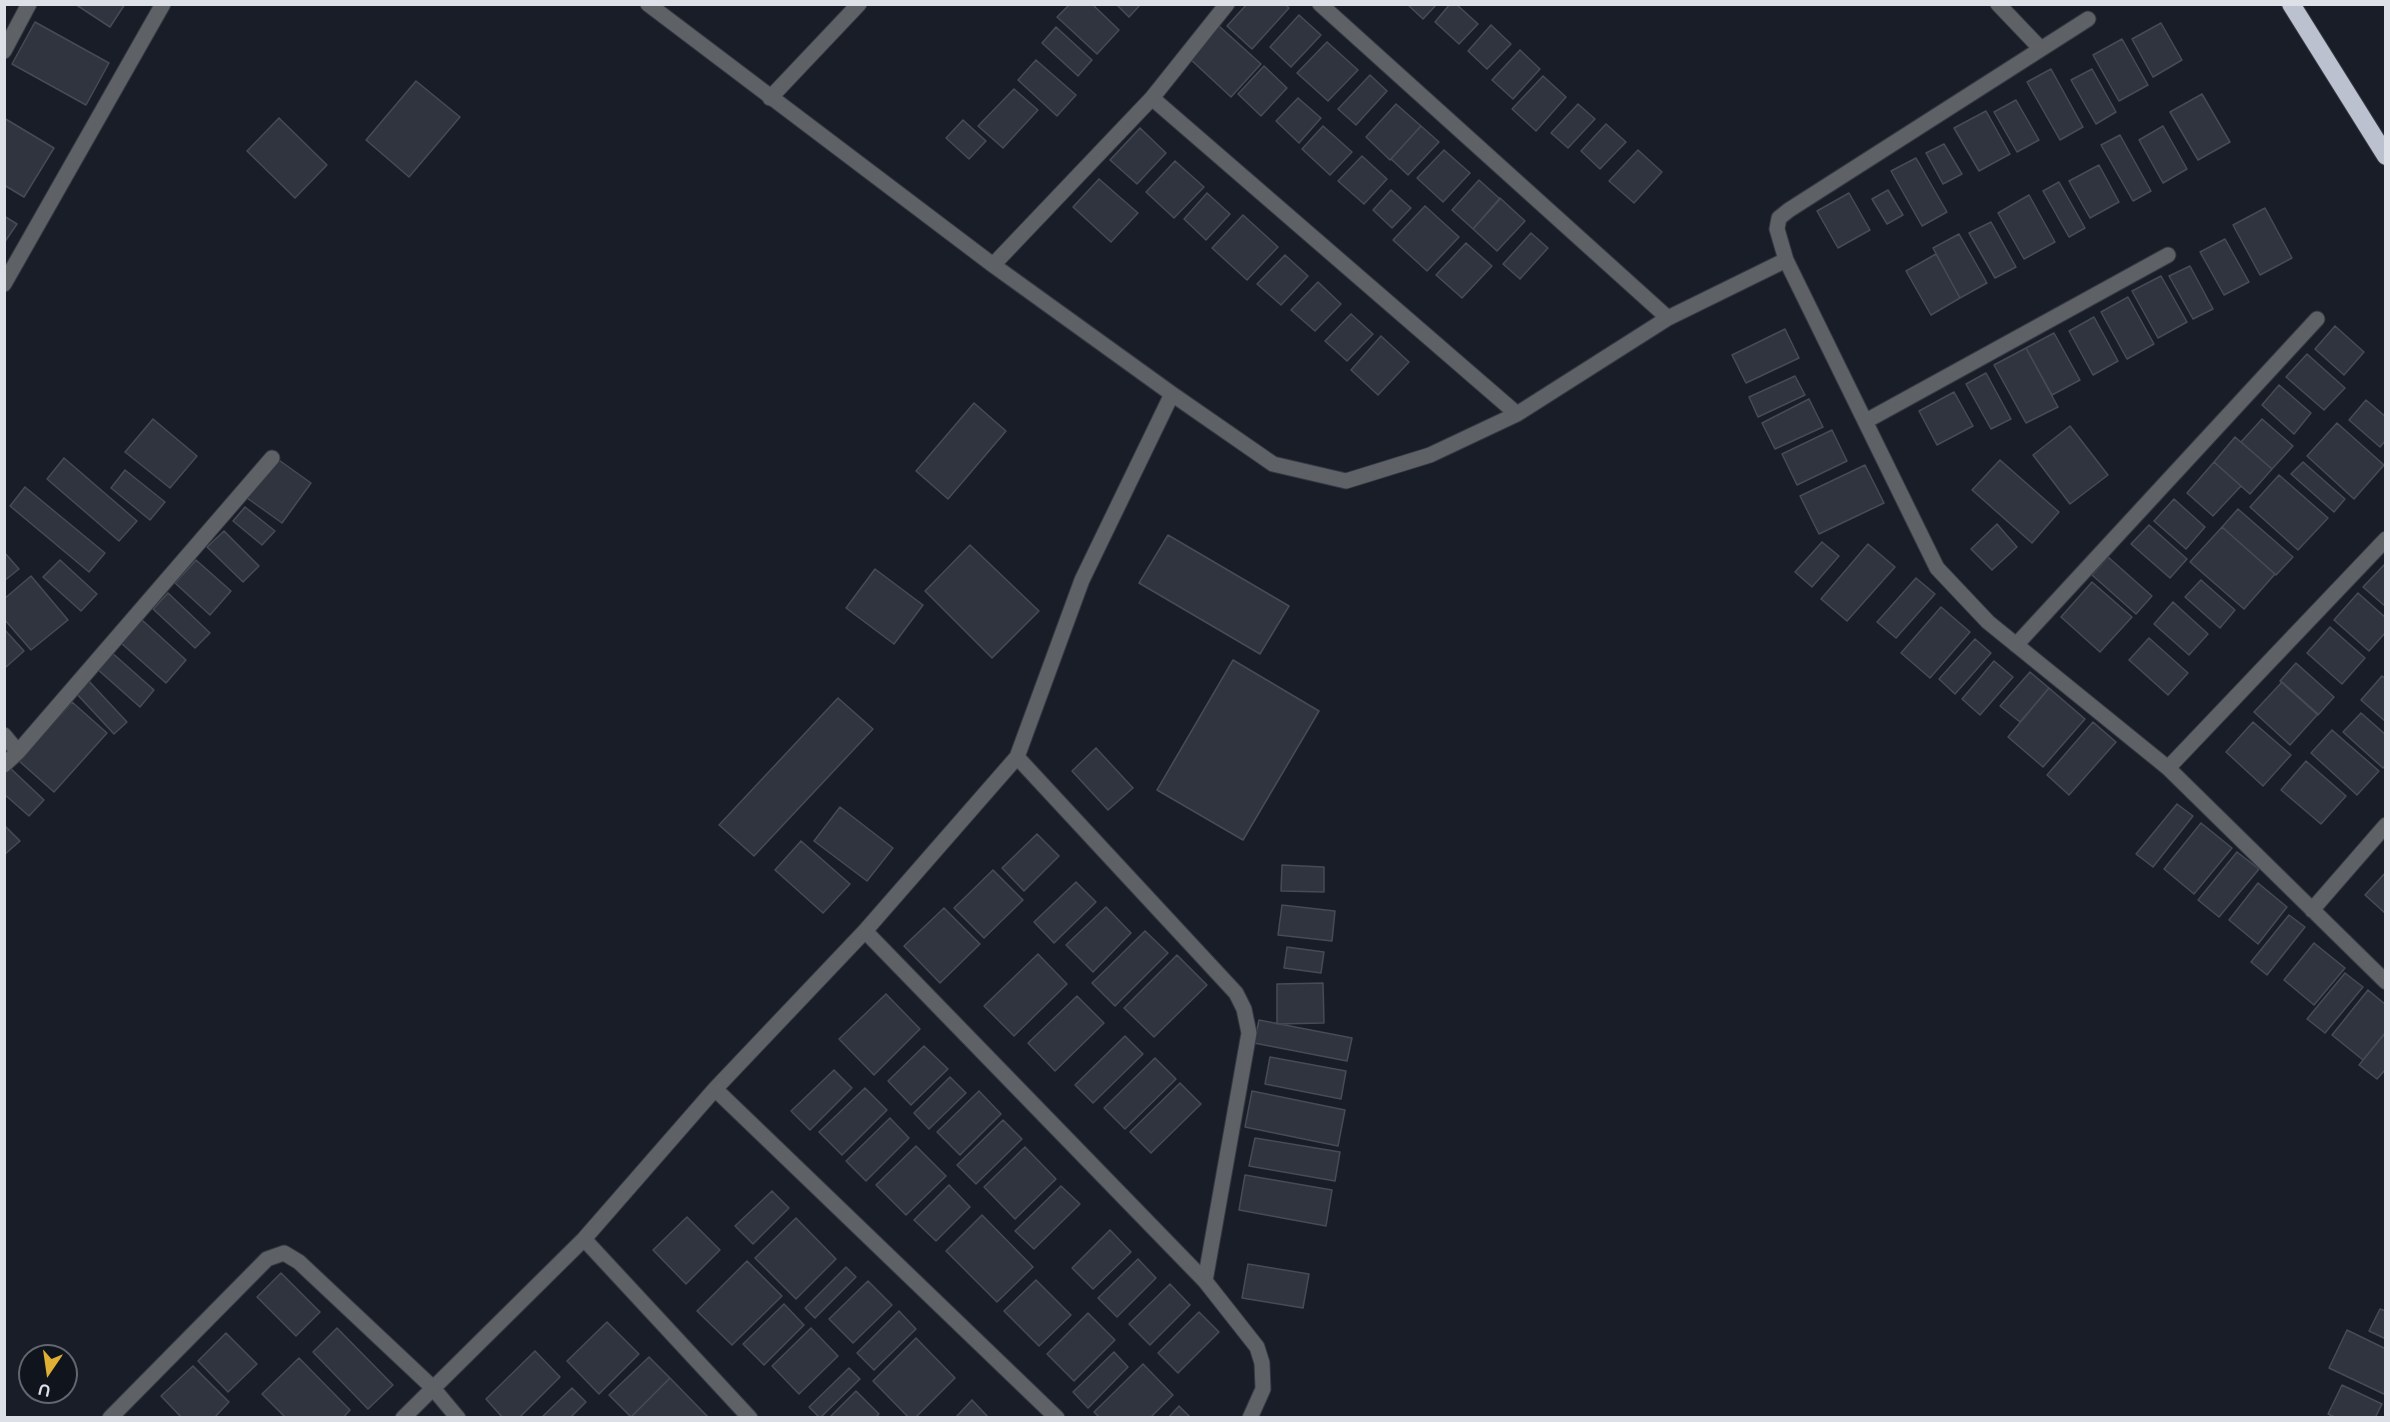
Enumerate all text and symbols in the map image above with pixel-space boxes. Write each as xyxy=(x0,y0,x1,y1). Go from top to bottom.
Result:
north arrow xyxy=(18,1344,78,1404)
text: U xyxy=(36,1379,52,1401)

